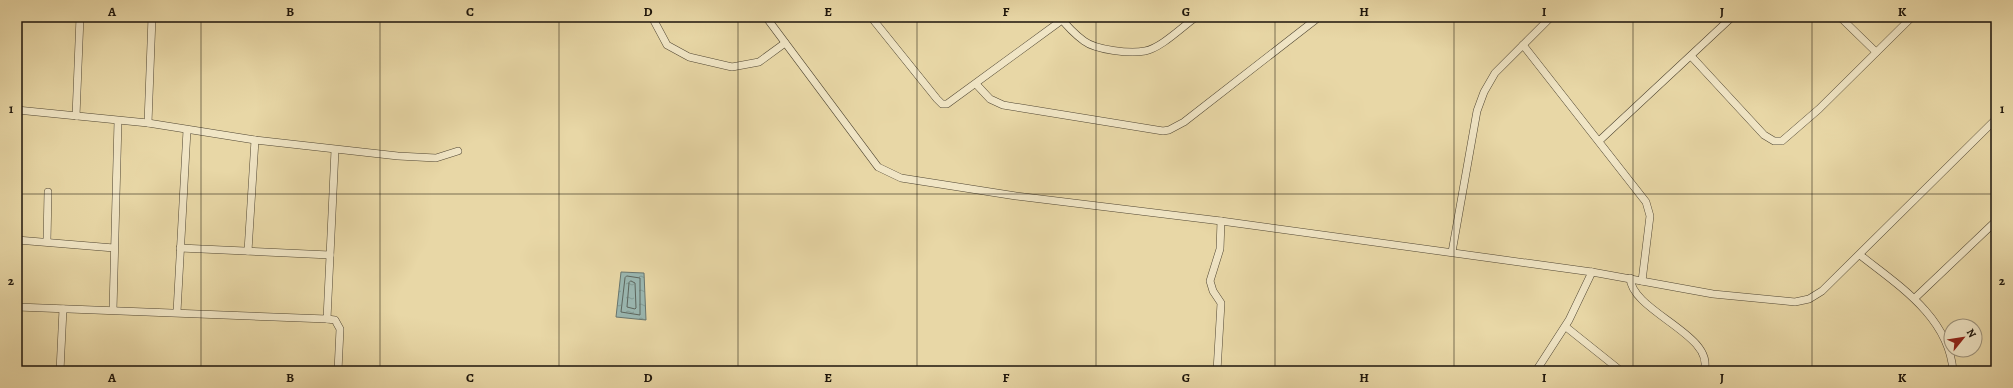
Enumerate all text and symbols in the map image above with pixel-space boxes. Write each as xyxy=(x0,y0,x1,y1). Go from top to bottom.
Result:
text: A xyxy=(107,3,117,20)
text: B xyxy=(286,3,294,20)
text: C xyxy=(466,3,474,20)
text: D xyxy=(643,3,653,20)
text: E xyxy=(824,3,832,20)
text: F xyxy=(1003,3,1010,20)
text: G xyxy=(1182,3,1190,20)
text: H xyxy=(1359,3,1369,20)
text: I xyxy=(1542,3,1547,20)
text: J xyxy=(1720,3,1724,20)
text: K xyxy=(1898,3,1907,20)
text: 1 xyxy=(9,100,14,117)
text: 1 xyxy=(2000,100,2005,117)
text: 2 xyxy=(8,272,15,289)
text: 2 xyxy=(1999,272,2006,289)
north arrow xyxy=(1943,318,1983,358)
text: N xyxy=(1963,326,1980,340)
text: A xyxy=(107,369,117,386)
text: B xyxy=(286,369,294,386)
text: C xyxy=(466,369,474,386)
text: D xyxy=(643,369,653,386)
text: E xyxy=(824,369,832,386)
text: F xyxy=(1003,369,1010,386)
text: G xyxy=(1182,369,1190,386)
text: H xyxy=(1359,369,1369,386)
text: I xyxy=(1542,369,1547,386)
text: J xyxy=(1720,369,1724,386)
text: K xyxy=(1898,369,1907,386)

